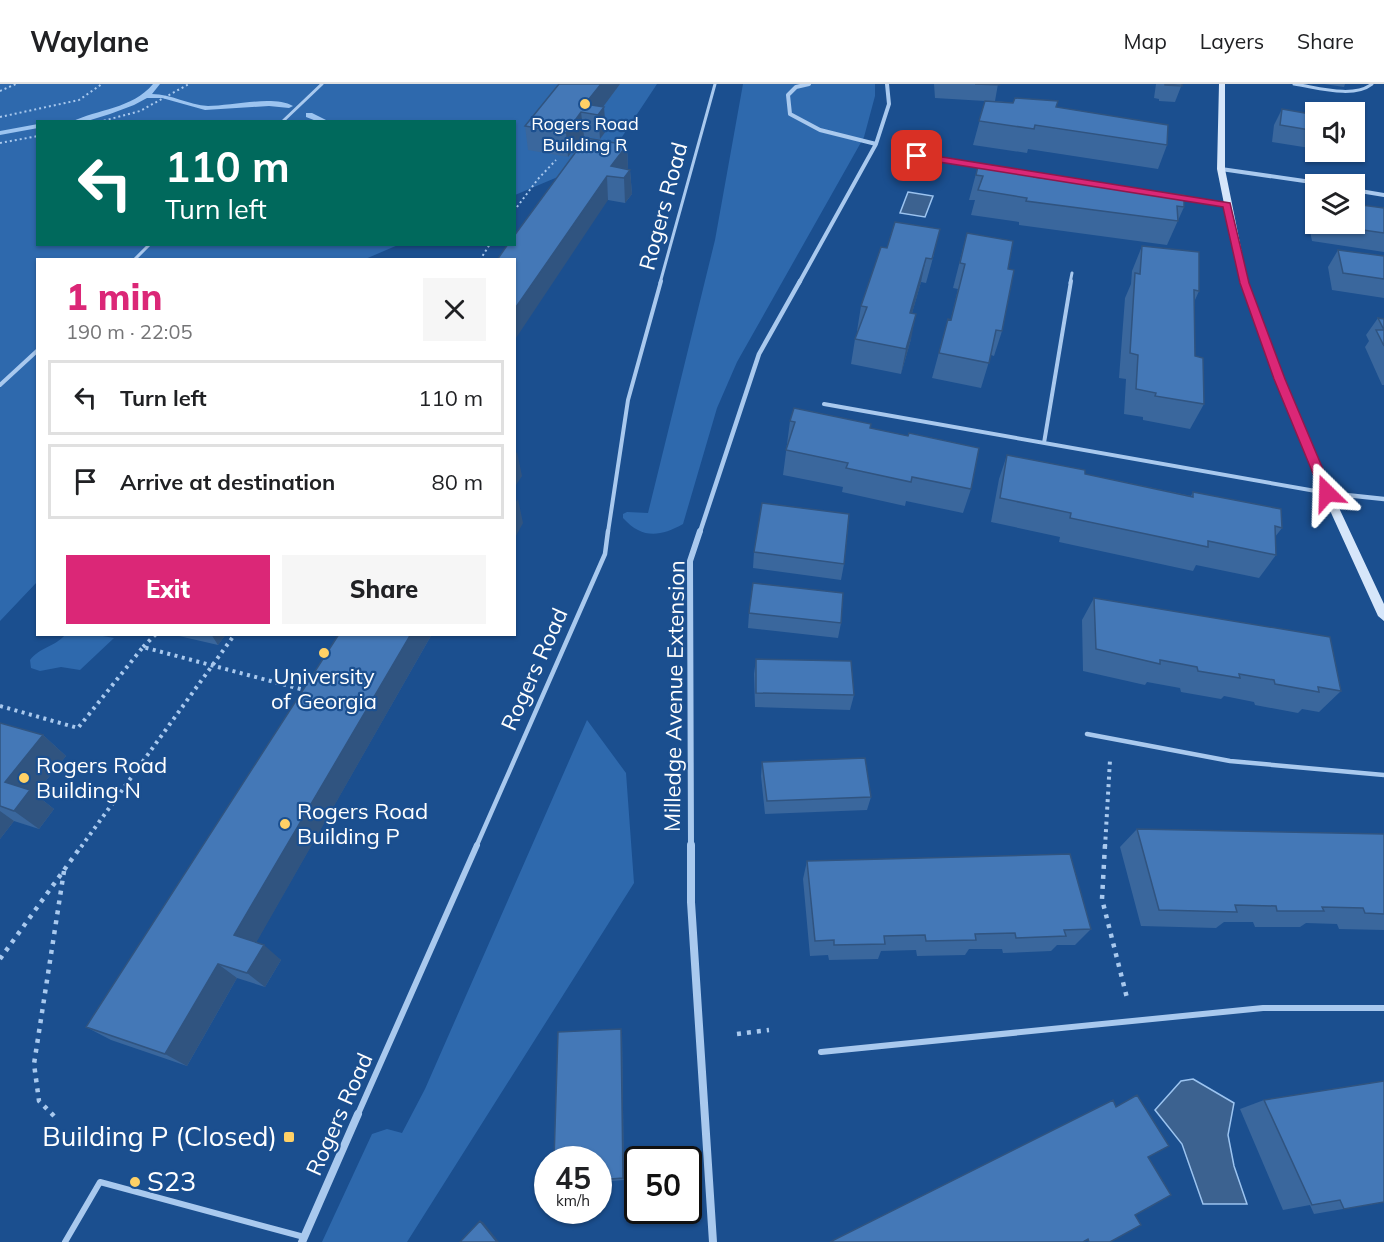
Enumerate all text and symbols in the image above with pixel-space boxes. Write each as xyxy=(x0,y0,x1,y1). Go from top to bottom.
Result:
text: Waylane xyxy=(30,24,149,59)
text: Map xyxy=(1124,28,1167,54)
text: Layers xyxy=(1200,28,1264,54)
text: Share xyxy=(1297,28,1354,54)
marker: Rogers Road Building R xyxy=(578,97,592,111)
map controls xyxy=(1305,102,1365,234)
button: sound xyxy=(1305,102,1365,162)
place label: Rogers Road Building R xyxy=(531,112,639,156)
pin xyxy=(891,130,942,181)
street label: Rogers Road xyxy=(632,139,694,273)
icon: arrive xyxy=(900,139,933,172)
text: 110 m xyxy=(165,140,290,193)
icon: left xyxy=(66,144,144,222)
button: layers xyxy=(1305,174,1365,234)
text: Turn left xyxy=(165,192,267,226)
text: 1 min xyxy=(66,274,162,319)
button: close xyxy=(423,278,486,341)
text: 190 m · 22:05 xyxy=(66,319,192,344)
icon: left xyxy=(69,381,102,414)
text: Turn left xyxy=(120,384,207,412)
text: 110 m xyxy=(418,384,483,412)
position arrow xyxy=(1295,461,1359,525)
icon: arrive xyxy=(69,465,102,498)
text: Arrive at destination xyxy=(120,468,335,496)
text: 80 m xyxy=(432,468,483,496)
button: Exit xyxy=(66,555,270,624)
button: Share xyxy=(282,555,486,624)
street label: Milledge Avenue Extension xyxy=(658,560,690,832)
street label: Rogers Road xyxy=(495,603,573,735)
marker: University of Georgia xyxy=(317,646,331,660)
place label: University of Georgia xyxy=(271,662,377,715)
place label: Rogers Road Building N xyxy=(36,751,167,804)
marker: Rogers Road Building N xyxy=(17,771,31,785)
place label: Rogers Road Building P xyxy=(297,797,428,850)
marker: Rogers Road Building P xyxy=(278,817,292,831)
street label: Rogers Road xyxy=(300,1048,378,1180)
place label: Building P (Closed) xyxy=(42,1119,277,1153)
marker: Building P (Closed) xyxy=(282,1130,296,1144)
speed limit sign: 50 xyxy=(624,1146,702,1224)
text: 45 xyxy=(555,1159,591,1197)
place label: S23 xyxy=(147,1164,196,1198)
marker: S23 xyxy=(128,1175,142,1189)
text: km/h xyxy=(556,1191,590,1210)

